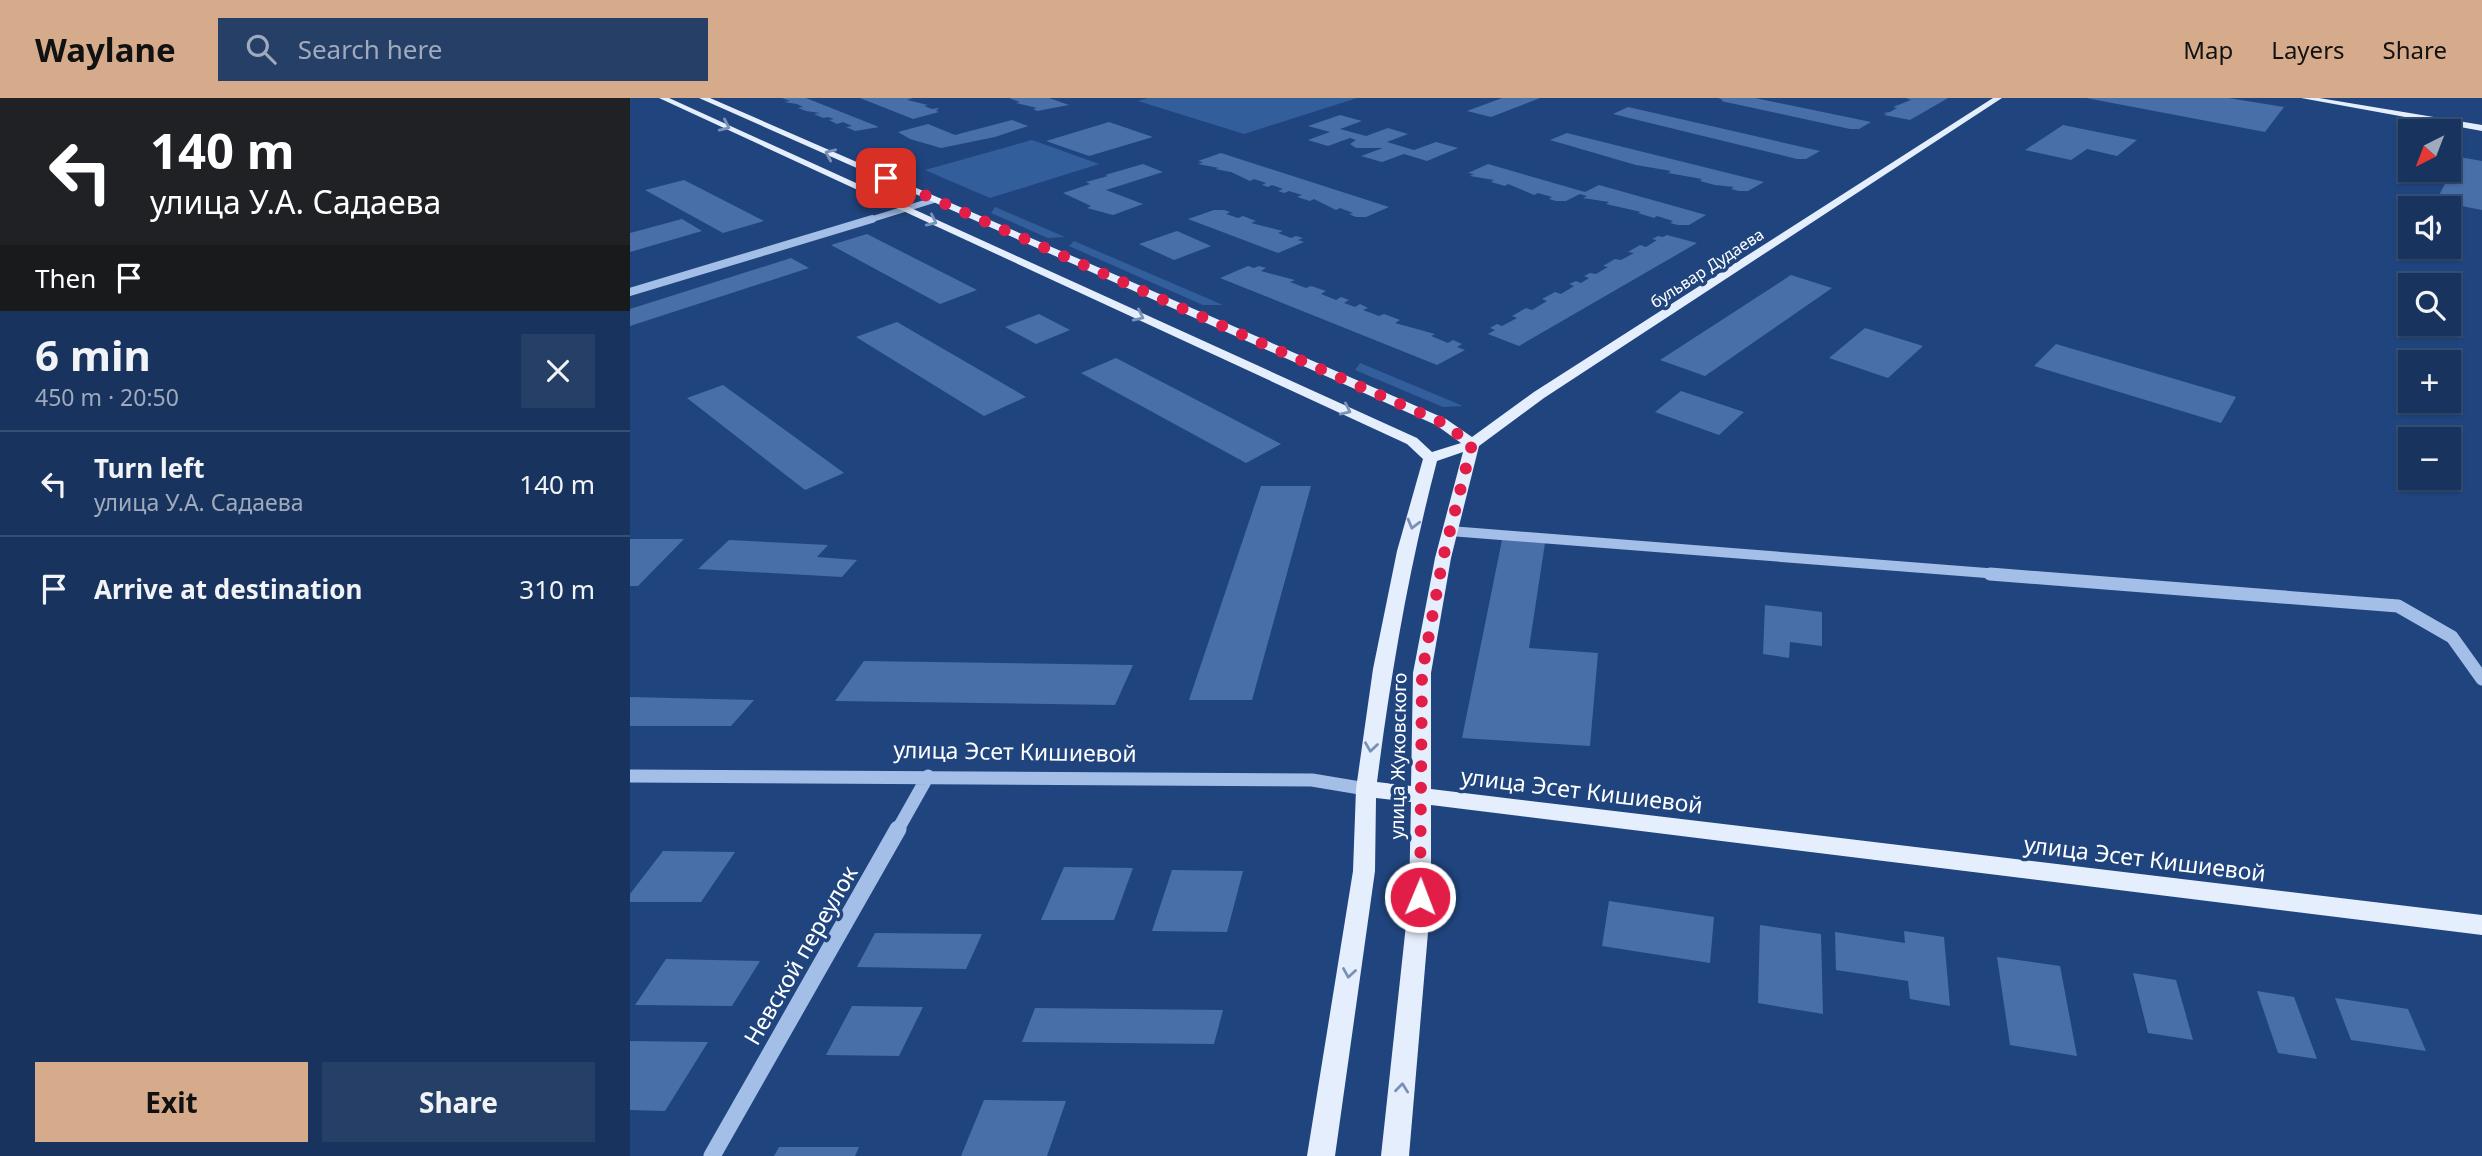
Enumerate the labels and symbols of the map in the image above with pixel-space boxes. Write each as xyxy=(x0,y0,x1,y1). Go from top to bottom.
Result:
one-way arrow xyxy=(718,118,730,132)
north arrow xyxy=(2398,119,2460,182)
one-way arrow xyxy=(825,148,837,162)
pin xyxy=(856,148,916,208)
one-way arrow xyxy=(925,213,937,227)
street label: бульвар Дудаева xyxy=(1646,223,1768,313)
one-way arrow xyxy=(1132,308,1144,322)
one-way arrow xyxy=(1339,402,1351,416)
one-way arrow xyxy=(1407,518,1421,530)
street label: улица Жуковского xyxy=(1384,672,1412,840)
street label: улица Эсет Кишиевой xyxy=(893,733,1137,769)
one-way arrow xyxy=(1364,741,1379,753)
street label: улица Эсет Кишиевой xyxy=(1459,759,1705,821)
street label: улица Эсет Кишиевой xyxy=(2022,827,2268,889)
street label: Невской переулок xyxy=(736,859,865,1051)
position arrow xyxy=(1383,860,1457,934)
one-way arrow xyxy=(1342,967,1357,979)
one-way arrow xyxy=(1394,1082,1409,1094)

